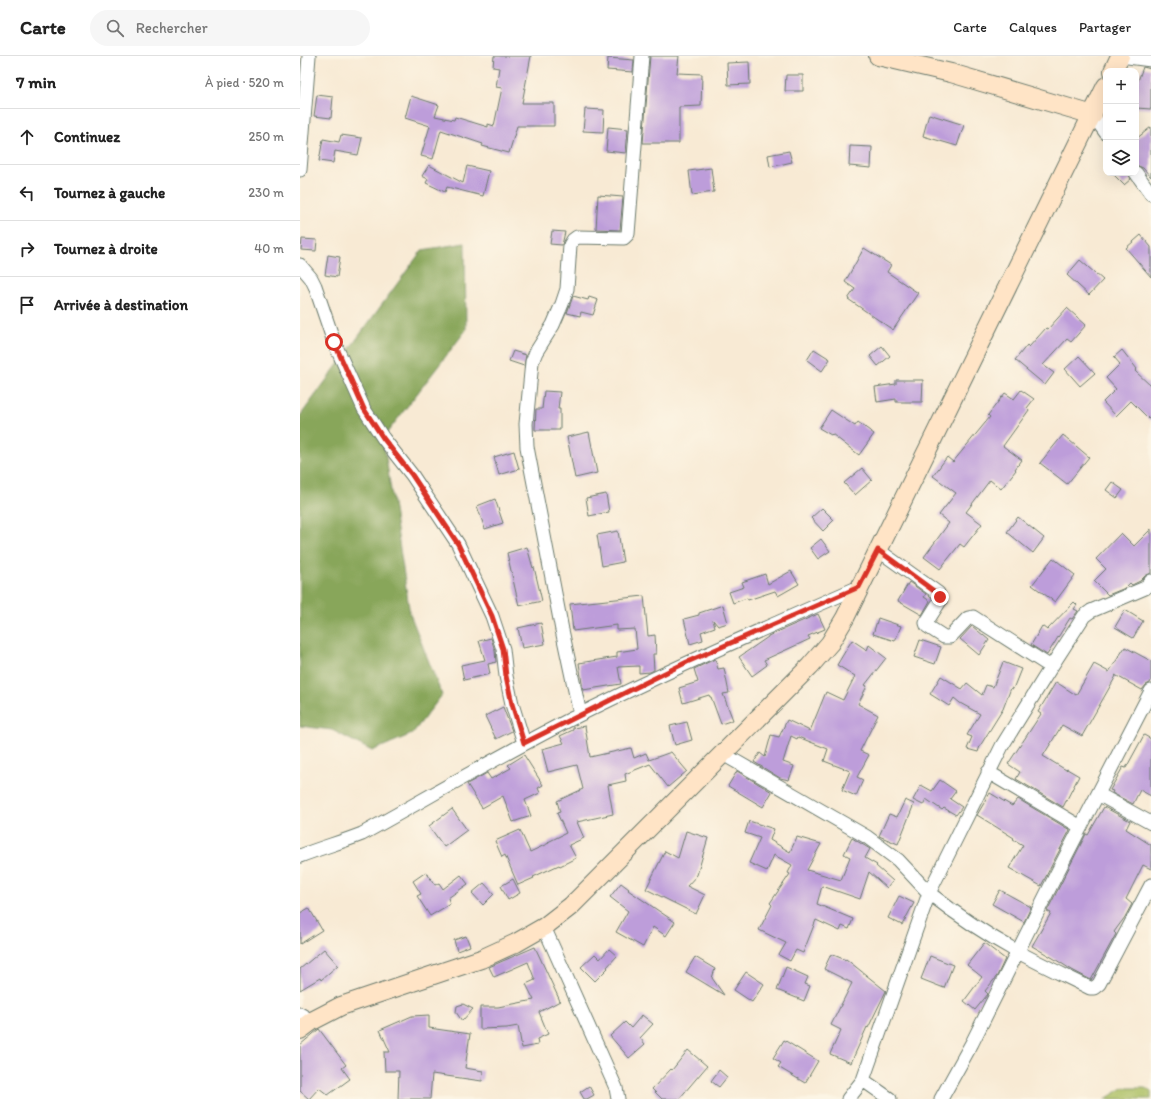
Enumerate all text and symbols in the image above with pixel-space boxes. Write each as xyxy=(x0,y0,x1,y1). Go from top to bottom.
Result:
search box xyxy=(90,10,370,46)
text: Carte xyxy=(20,16,66,39)
icon: search xyxy=(104,17,126,39)
text: Rechercher xyxy=(136,19,208,37)
text: Carte xyxy=(953,19,987,36)
text: Calques xyxy=(1009,19,1057,36)
text: Partager xyxy=(1079,19,1131,36)
map controls xyxy=(1103,68,1139,176)
button: + xyxy=(1103,68,1139,104)
text: 7 min xyxy=(16,72,56,92)
text: À pied · 520 m xyxy=(205,75,284,90)
button: − xyxy=(1103,104,1139,140)
icon: ahead xyxy=(16,126,38,148)
text: Continuez xyxy=(54,128,120,146)
text: 250 m xyxy=(248,129,284,144)
button: layers xyxy=(1103,140,1139,176)
icon: left xyxy=(16,182,38,204)
text: Tournez à gauche xyxy=(54,184,165,202)
text: 230 m xyxy=(248,185,284,200)
icon: right xyxy=(16,238,38,260)
text: Tournez à droite xyxy=(54,240,158,258)
text: 40 m xyxy=(254,241,284,256)
icon: arrive xyxy=(16,294,38,316)
text: Arrivée à destination xyxy=(54,296,188,314)
route start xyxy=(325,333,343,351)
route end xyxy=(931,588,949,606)

